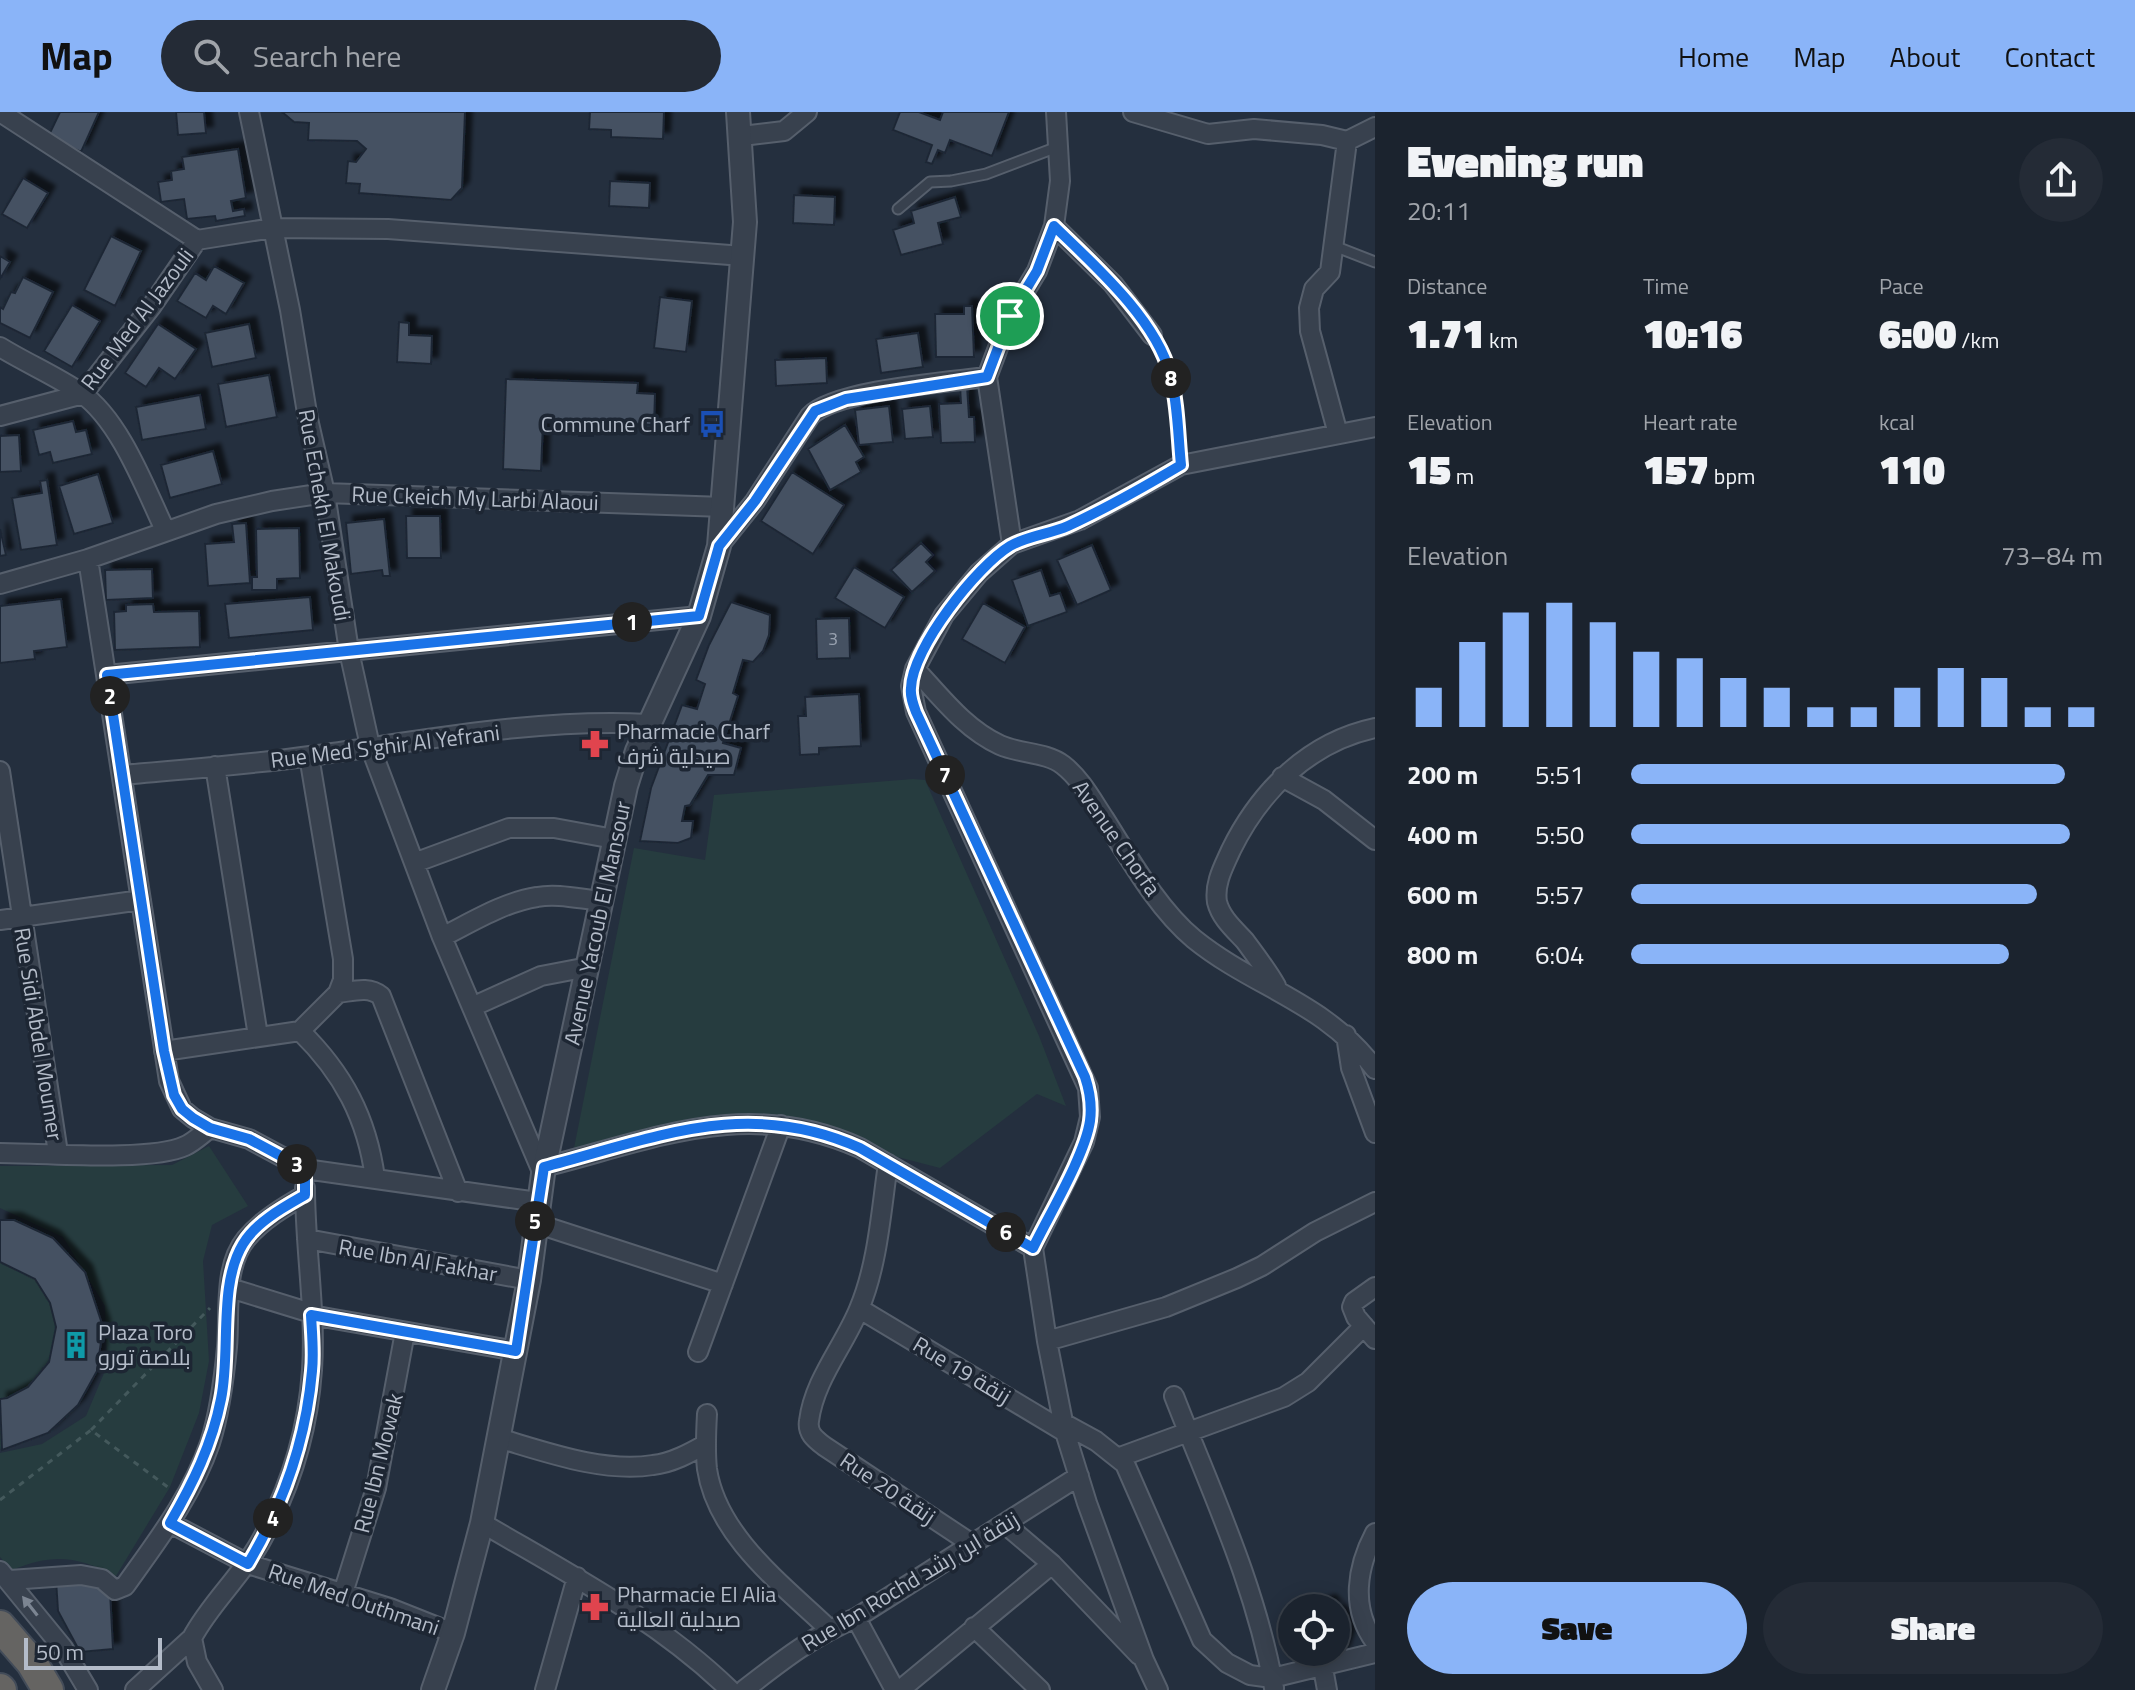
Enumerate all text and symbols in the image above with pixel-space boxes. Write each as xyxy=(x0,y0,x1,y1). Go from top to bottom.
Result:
search box xyxy=(161,20,721,92)
text: Map xyxy=(40,27,113,85)
text: Search here xyxy=(253,33,402,79)
icon: search xyxy=(189,34,233,78)
text: Home xyxy=(1678,35,1749,78)
text: Map xyxy=(1793,35,1846,78)
text: About xyxy=(1890,35,1960,78)
text: Contact xyxy=(2004,35,2095,78)
text: Evening run xyxy=(1407,127,1644,194)
button: share xyxy=(2019,138,2103,222)
text: 20:11 xyxy=(1407,191,1471,230)
street label: Rue Med Al Jazouli xyxy=(72,241,202,397)
text: Distance xyxy=(1407,269,1487,303)
text: Time xyxy=(1643,269,1689,303)
text: Pace xyxy=(1879,269,1924,303)
pin xyxy=(976,282,1044,350)
icon: arrive xyxy=(988,294,1032,338)
text: 1.71 xyxy=(1407,303,1484,364)
text: 10:16 xyxy=(1643,303,1743,364)
text: 6:00 xyxy=(1879,303,1957,364)
text: km xyxy=(1484,323,1518,357)
text: /km xyxy=(1957,323,1999,357)
pin: 8 xyxy=(1151,358,1191,398)
text: 8 xyxy=(1165,361,1177,395)
text: Elevation xyxy=(1407,405,1493,439)
text: Heart rate xyxy=(1643,405,1738,439)
text: kcal xyxy=(1879,405,1915,439)
street label: Rue Echekh El Makoudi xyxy=(290,406,360,624)
place label: Commune Charf xyxy=(541,407,691,441)
bus stop icon: Commune Charf xyxy=(697,409,727,439)
text: 15 xyxy=(1407,439,1451,500)
text: 157 xyxy=(1643,439,1709,500)
text: 110 xyxy=(1879,439,1945,500)
text: m xyxy=(1451,459,1474,493)
text: bpm xyxy=(1709,459,1755,493)
street label: Rue Ckeich My Larbi Alaoui xyxy=(351,477,599,519)
text: Elevation xyxy=(1407,536,1508,575)
text: 73–84 m xyxy=(2001,536,2103,575)
pin: 1 xyxy=(612,602,652,642)
text: 1 xyxy=(626,605,638,639)
house number: 3 xyxy=(828,625,838,652)
pin: 2 xyxy=(90,676,130,716)
text: 2 xyxy=(104,679,116,713)
place label: Pharmacie Charf صيدلية شرف xyxy=(617,714,771,773)
street label: Rue Med S'ghir Al Yefrani xyxy=(268,715,502,777)
pharmacy icon: Pharmacie Charf صيدلية شرف xyxy=(580,729,610,759)
pin: 7 xyxy=(925,755,965,795)
text: 200 m xyxy=(1407,755,1478,794)
text: 5:51 xyxy=(1535,755,1584,794)
text: 7 xyxy=(939,758,951,792)
street label: Avenue Chorfa xyxy=(1064,773,1170,903)
street label: Avenue Yacoub El Mansour xyxy=(555,797,640,1048)
text: 400 m xyxy=(1407,815,1478,854)
text: 5:50 xyxy=(1535,815,1584,854)
text: 600 m xyxy=(1407,875,1478,914)
text: 5:57 xyxy=(1535,875,1584,914)
street label: Rue Sidi Abdel Moumer xyxy=(5,925,73,1143)
text: 800 m xyxy=(1407,935,1478,974)
text: 6:04 xyxy=(1535,935,1584,974)
pin: 3 xyxy=(277,1144,317,1184)
text: 3 xyxy=(291,1147,303,1181)
pin: 5 xyxy=(515,1201,555,1241)
text: 5 xyxy=(529,1204,541,1238)
pin: 6 xyxy=(986,1212,1026,1252)
text: 6 xyxy=(1000,1215,1012,1249)
street label: Rue Ibn Al Fakhar xyxy=(336,1229,500,1291)
place label: Plaza Toro بلاصة تورو xyxy=(98,1315,193,1374)
street label: Rue 19 زنقة xyxy=(907,1327,1017,1413)
building icon: Plaza Toro بلاصة تورو xyxy=(61,1330,91,1360)
street label: Rue Ibn Mowak xyxy=(344,1389,412,1536)
street label: Rue 20 زنقة xyxy=(833,1443,943,1533)
pin: 4 xyxy=(253,1498,293,1538)
text: 4 xyxy=(267,1501,279,1535)
street label: Rue Ibn Rochd زنقة ابن رشد xyxy=(795,1502,1025,1660)
street label: Rue Med Outhmani xyxy=(264,1554,444,1644)
place label: Pharmacie El Alia صيدلية العالية xyxy=(617,1577,776,1636)
button: Save xyxy=(1407,1582,1747,1674)
button: Share xyxy=(1763,1582,2103,1674)
pharmacy icon: Pharmacie El Alia صيدلية العالية xyxy=(580,1592,610,1622)
map controls xyxy=(1278,1594,1350,1666)
button: locate xyxy=(1278,1594,1350,1666)
one-way arrow xyxy=(22,1596,39,1616)
scale bar xyxy=(24,1634,162,1670)
text: 50 m xyxy=(36,1635,84,1669)

